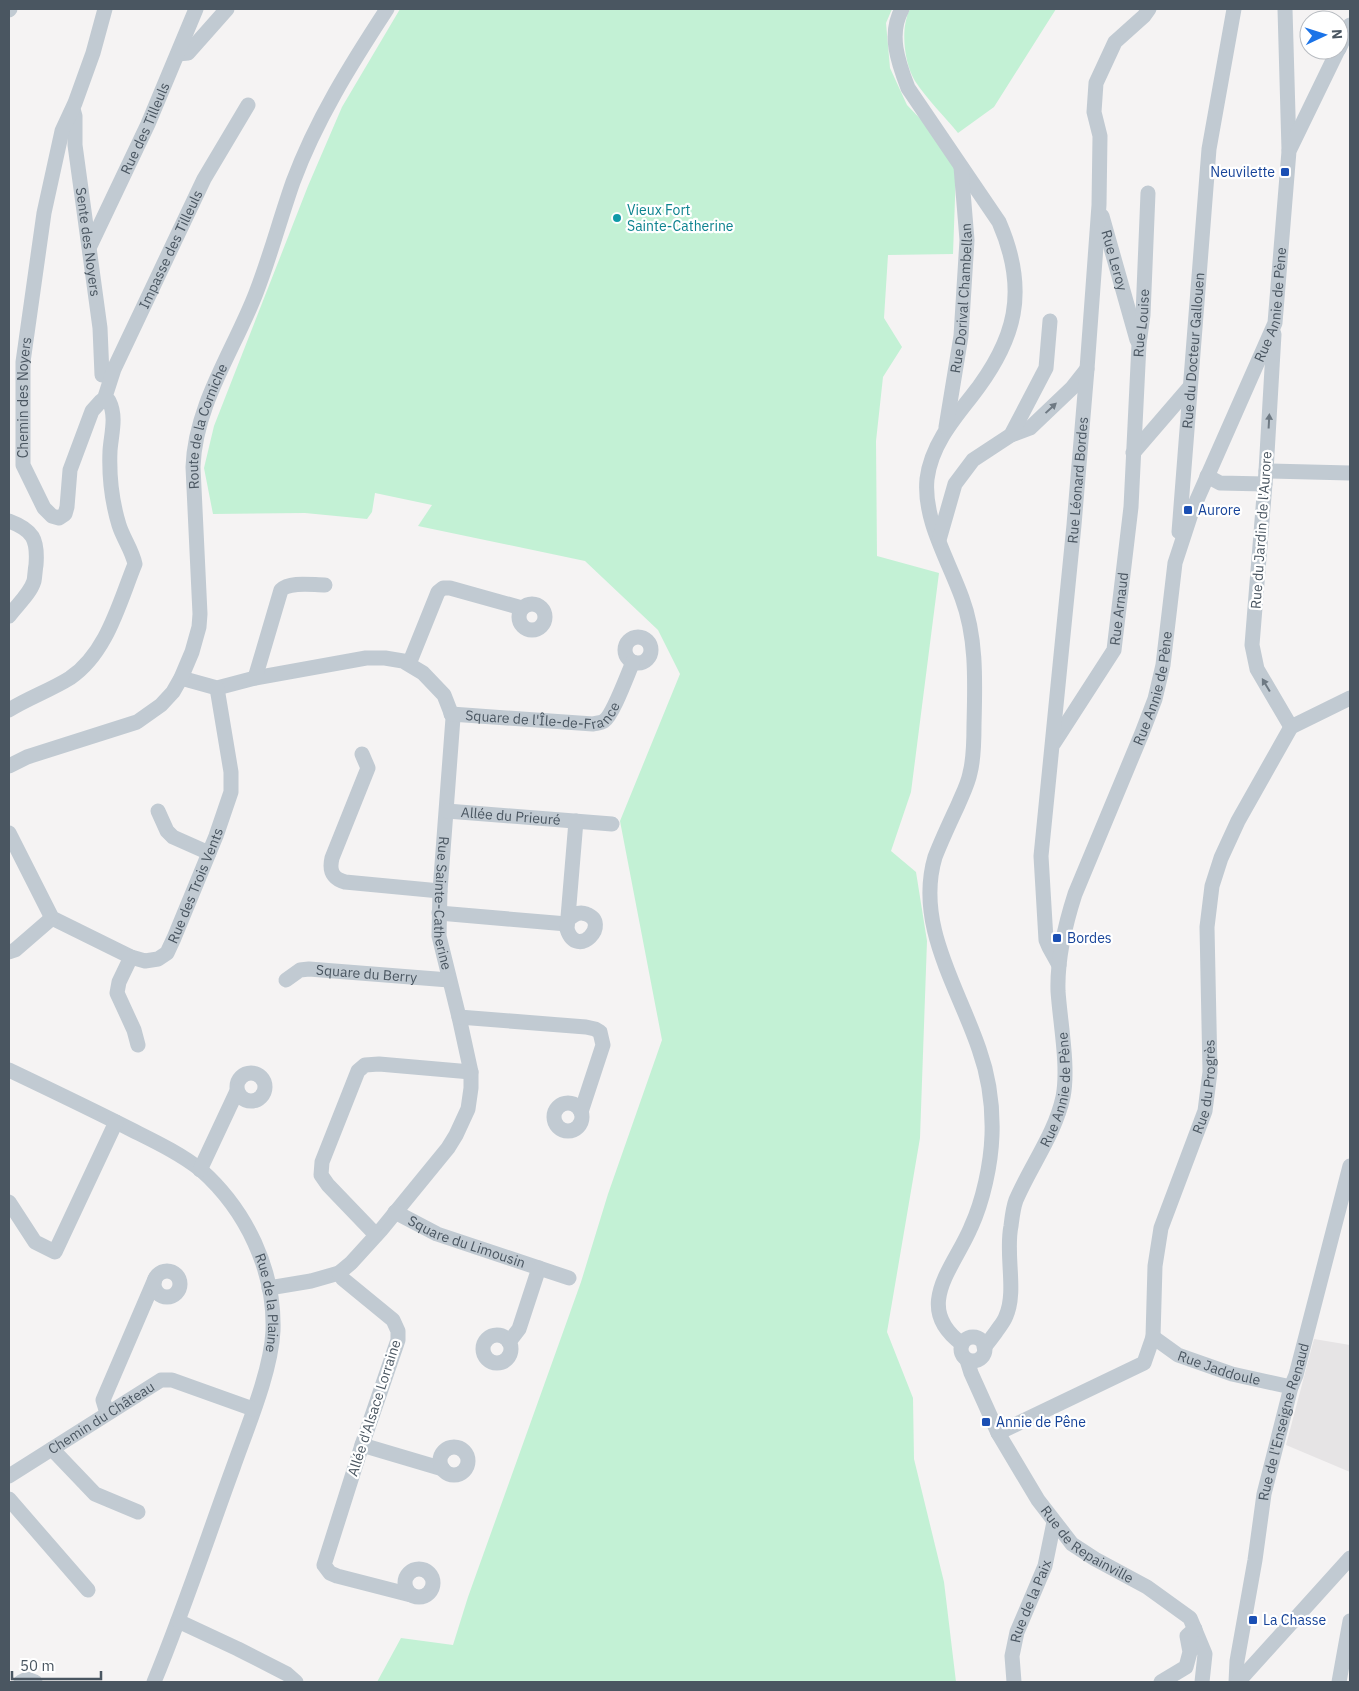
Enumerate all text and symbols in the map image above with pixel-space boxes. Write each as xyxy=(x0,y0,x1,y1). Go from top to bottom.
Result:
north arrow xyxy=(1299,10,1349,60)
text: N xyxy=(1328,28,1346,40)
street label: Rue des Tilleuls xyxy=(116,79,174,177)
place label: Neuvilette xyxy=(1210,163,1275,181)
marker: Neuvilette xyxy=(1279,166,1291,178)
street label: Sente des Noyers xyxy=(72,186,105,298)
street label: Impasse des Tilleuls xyxy=(135,187,207,312)
place label: Vieux Fort Sainte-Catherine xyxy=(627,201,734,235)
marker: Vieux Fort Sainte-Catherine xyxy=(611,212,623,224)
street label: Rue Dorival Chambellan xyxy=(946,223,976,374)
street label: Rue Leroy xyxy=(1097,228,1132,293)
street label: Rue Annie de Pène xyxy=(1250,246,1290,365)
street label: Rue du Docteur Gallouen xyxy=(1178,272,1208,429)
street label: Rue Louise xyxy=(1129,288,1153,358)
street label: Chemin des Noyers xyxy=(14,336,35,458)
street label: Route de la Corniche xyxy=(184,360,232,490)
one-way arrow xyxy=(1044,402,1056,414)
one-way arrow xyxy=(1266,413,1274,429)
street label: Rue Léonard Bordes xyxy=(1063,416,1092,544)
street label: Rue du Jardin de l'Aurore xyxy=(1247,450,1276,609)
place label: Aurore xyxy=(1198,501,1241,519)
marker: Aurore xyxy=(1182,504,1194,516)
street label: Rue Arnaud xyxy=(1106,571,1132,647)
street label: Rue Annie de Pène xyxy=(1129,630,1176,748)
one-way arrow xyxy=(1262,679,1271,692)
street label: Square de l'Île-de-France xyxy=(465,699,624,733)
street label: Allée du Prieuré xyxy=(460,803,562,829)
street label: Rue des Trois Vents xyxy=(164,825,227,946)
street label: Rue Sainte-Catherine xyxy=(430,836,456,972)
place label: Bordes xyxy=(1067,929,1112,947)
marker: Bordes xyxy=(1051,932,1063,944)
street label: Square du Berry xyxy=(315,961,418,986)
street label: Rue Annie de Pène xyxy=(1036,1031,1074,1150)
street label: Rue du Progrès xyxy=(1188,1039,1219,1136)
street label: Square du Limousin xyxy=(405,1211,528,1272)
street label: Rue de la Plaine xyxy=(251,1251,282,1354)
street label: Allée d'Alsace Lorraine xyxy=(343,1337,405,1479)
street label: Rue de l'Enseigne Renaud xyxy=(1254,1341,1313,1502)
street label: Rue Jaddoule xyxy=(1175,1347,1263,1389)
street label: Chemin du Château xyxy=(44,1377,158,1458)
place label: Annie de Pêne xyxy=(996,1413,1086,1431)
marker: Annie de Pêne xyxy=(980,1416,992,1428)
street label: Rue de Repainville xyxy=(1037,1502,1137,1587)
street label: Rue de la Paix xyxy=(1006,1559,1055,1644)
place label: La Chasse xyxy=(1263,1611,1326,1629)
marker: La Chasse xyxy=(1247,1614,1259,1626)
scale bar xyxy=(12,1648,101,1680)
text: 50 m xyxy=(20,1656,55,1675)

